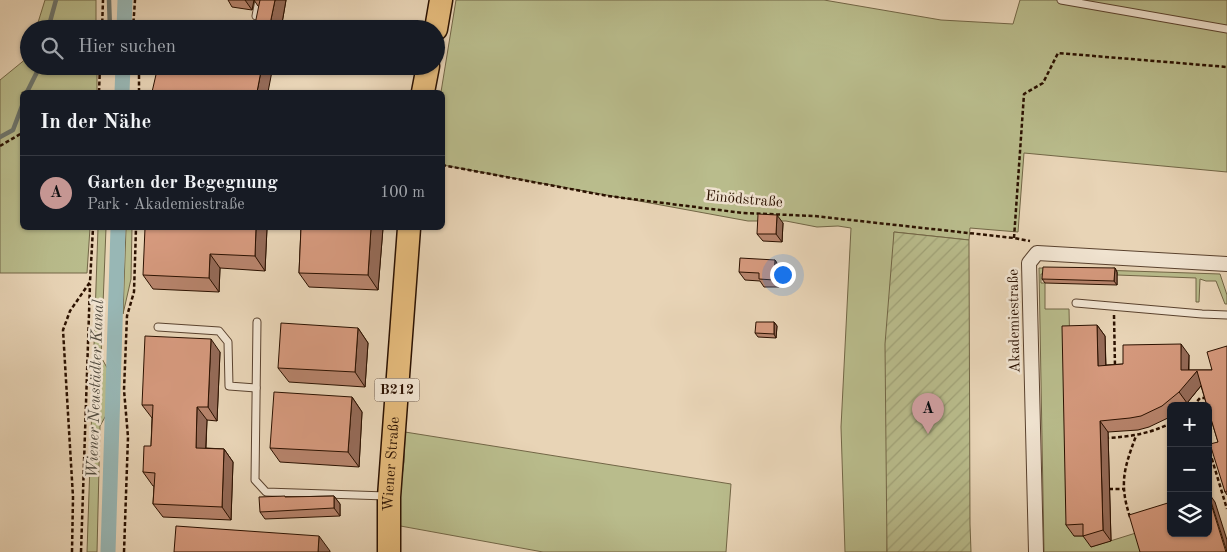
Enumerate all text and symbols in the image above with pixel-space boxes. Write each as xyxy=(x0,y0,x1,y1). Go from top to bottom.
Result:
search box xyxy=(20,20,445,75)
icon: search xyxy=(38,34,66,62)
text: Hier suchen xyxy=(78,38,176,57)
text: In der Nähe xyxy=(40,112,151,133)
text: Garten der Begegnung xyxy=(87,174,278,193)
text: A xyxy=(50,185,62,201)
text: 100 m xyxy=(380,185,425,201)
street label: Einödstraße xyxy=(705,189,784,211)
text: Park · Akademiestraße xyxy=(87,197,245,213)
your location xyxy=(770,262,796,288)
street label: Akademiestraße xyxy=(1007,269,1023,373)
water label: Wiener Neustädter Kanal xyxy=(85,299,107,479)
road number: B212 xyxy=(374,378,420,402)
pin: A xyxy=(912,393,944,434)
map controls xyxy=(1167,402,1212,537)
button: + xyxy=(1167,402,1212,447)
street label: Wiener Straße xyxy=(382,416,402,511)
button: − xyxy=(1167,447,1212,492)
button: layers xyxy=(1167,492,1212,537)

